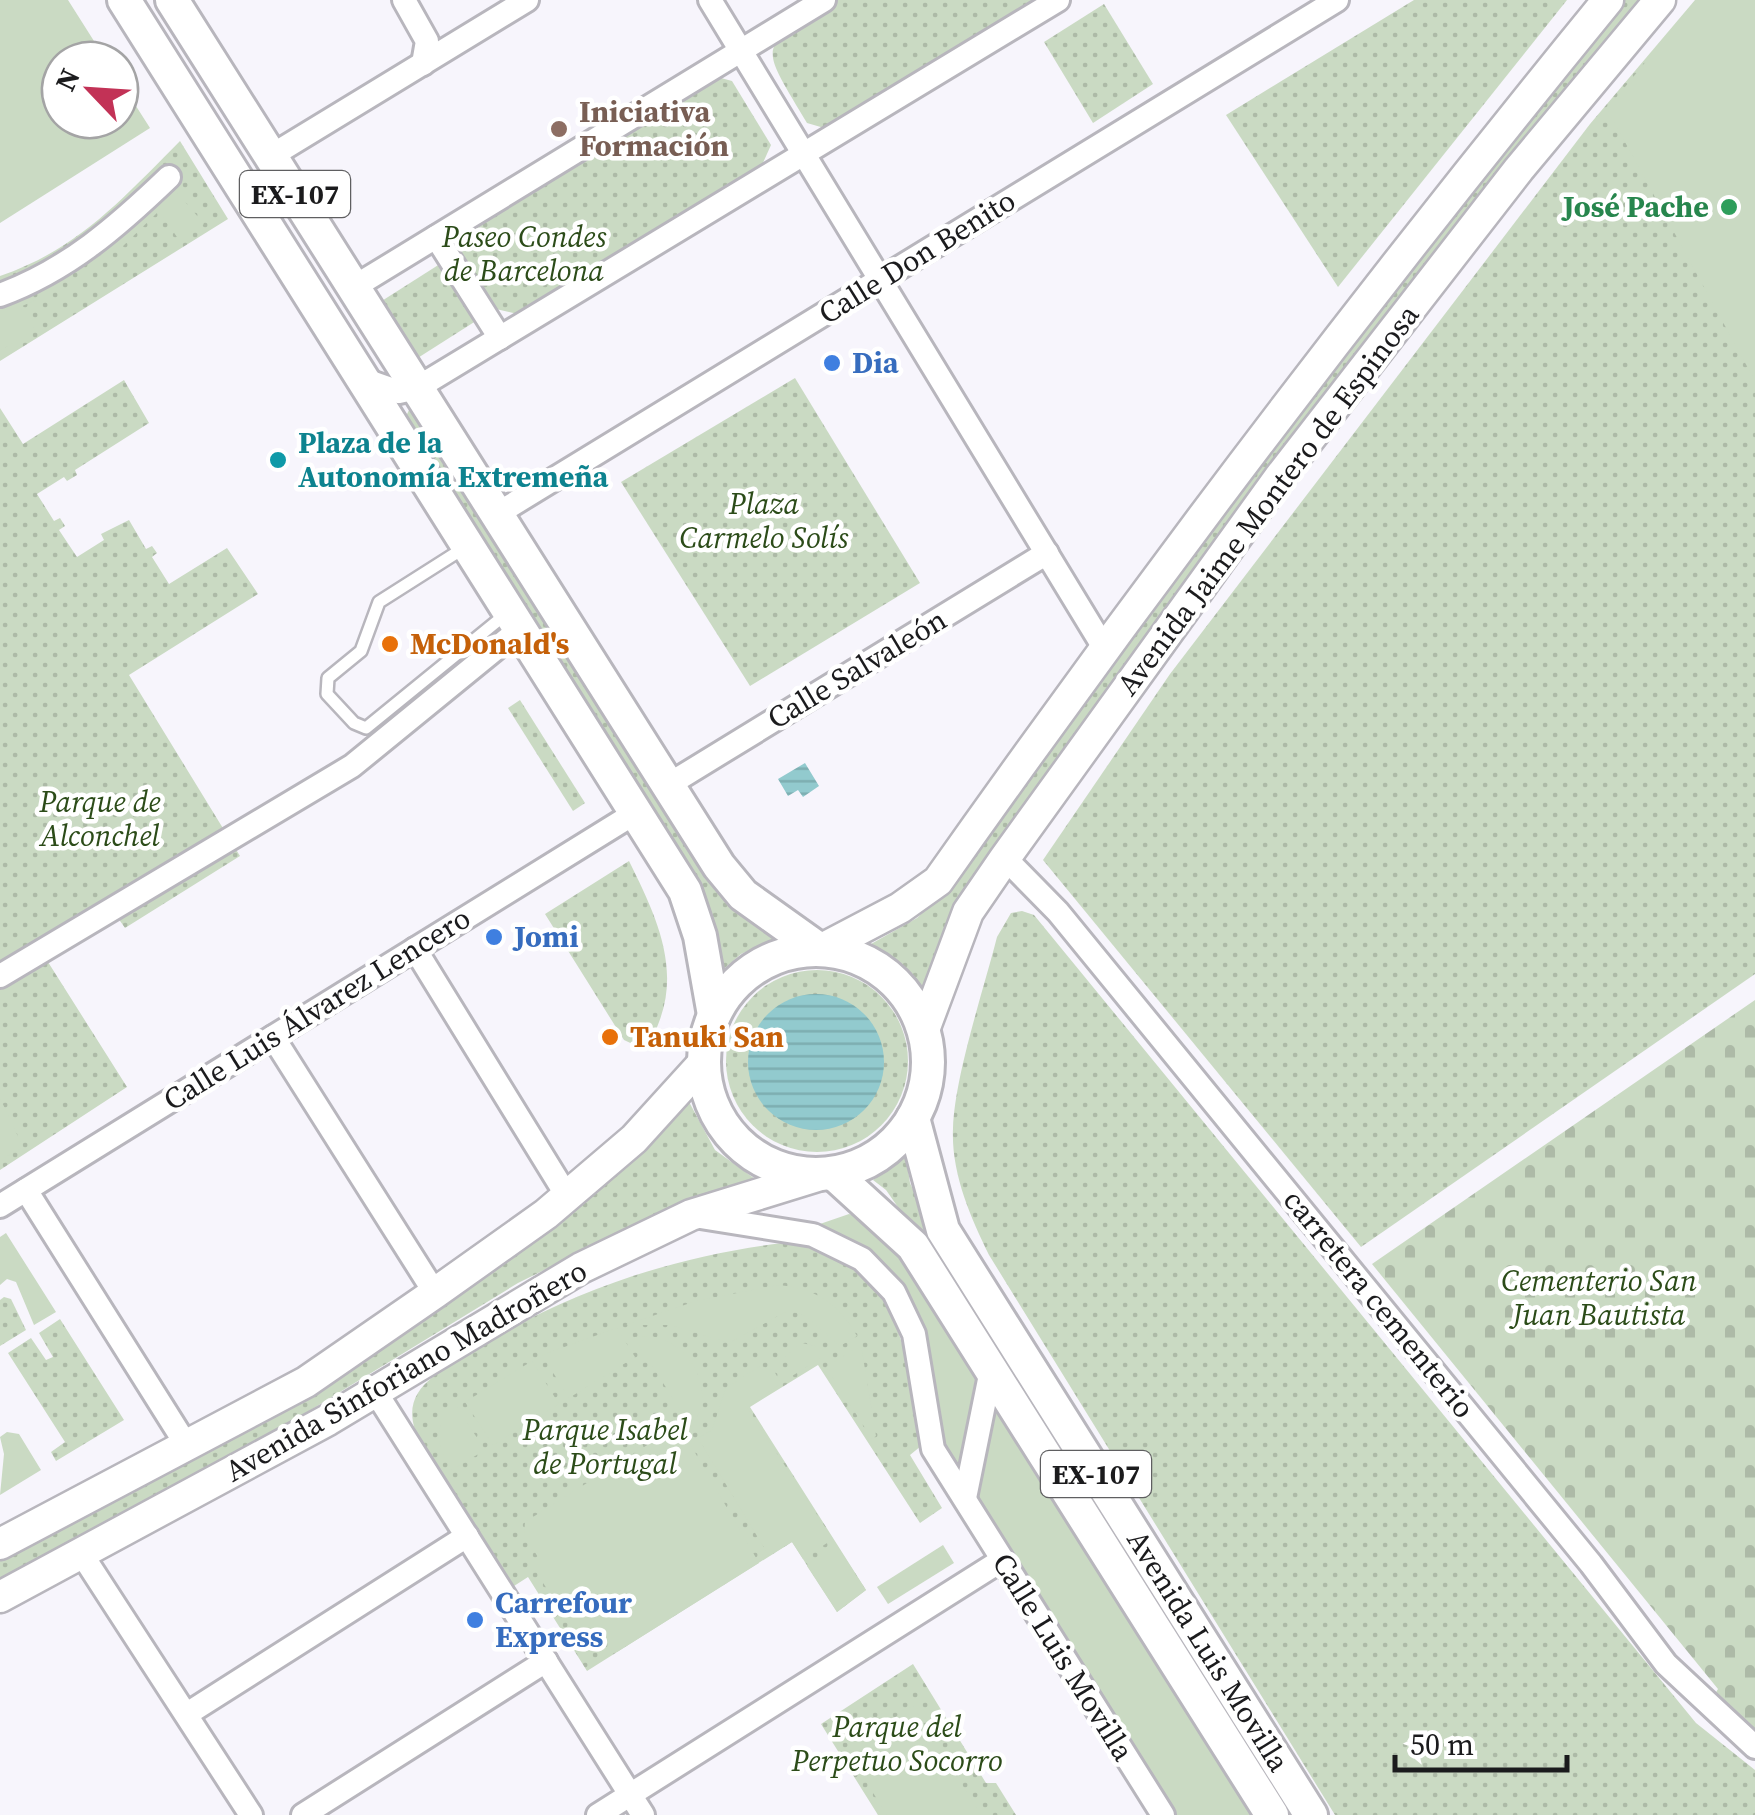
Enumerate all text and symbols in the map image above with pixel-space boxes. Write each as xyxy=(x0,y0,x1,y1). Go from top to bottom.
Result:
north arrow xyxy=(40,40,140,140)
text: N xyxy=(46,62,89,97)
place label: Iniciativa Formación xyxy=(579,91,729,166)
marker: Iniciativa Formación xyxy=(548,118,570,140)
road number: EX-107 xyxy=(240,171,350,217)
street label: Calle Don Benito xyxy=(811,180,1023,334)
place label: José Pache xyxy=(1561,186,1709,227)
marker: José Pache xyxy=(1718,196,1740,218)
park label: Paseo Condes de Barcelona xyxy=(441,216,606,291)
street label: Avenida Jaime Montero de Espinosa xyxy=(1107,295,1429,703)
place label: Dia xyxy=(852,342,900,383)
marker: Dia xyxy=(821,352,843,374)
place label: Plaza de la Autonomía Extremeña xyxy=(298,422,610,497)
marker: Plaza de la Autonomía Extremeña xyxy=(267,449,289,471)
park label: Plaza Carmelo Solís xyxy=(680,483,849,558)
street label: Calle Salvaleón xyxy=(759,599,954,738)
place label: McDonald's xyxy=(410,623,569,664)
marker: McDonald's xyxy=(379,633,401,655)
park label: Parque de Alconchel xyxy=(38,781,161,856)
street label: Calle Luis Álvarez Lencero xyxy=(155,897,478,1120)
place label: Jomi xyxy=(512,916,579,957)
marker: Jomi xyxy=(483,926,505,948)
place label: Tanuki San xyxy=(630,1016,784,1057)
marker: Tanuki San xyxy=(599,1026,621,1048)
street label: carretera cementerio xyxy=(1274,1181,1484,1427)
street label: Avenida Sinforiano Madroñero xyxy=(217,1250,594,1491)
park label: Cementerio San Juan Bautista xyxy=(1501,1260,1697,1335)
park label: Parque Isabel de Portugal xyxy=(521,1409,688,1484)
road number: EX-107 xyxy=(1041,1451,1151,1497)
street label: Avenida Luis Movilla xyxy=(1118,1522,1300,1780)
street label: Calle Luis Movilla xyxy=(983,1545,1144,1769)
place label: Carrefour Express xyxy=(495,1582,632,1657)
marker: Carrefour Express xyxy=(464,1609,486,1631)
park label: Parque del Perpetuo Socorro xyxy=(790,1706,1003,1781)
scale bar xyxy=(1395,1710,1568,1772)
text: 50 m xyxy=(1410,1724,1474,1765)

